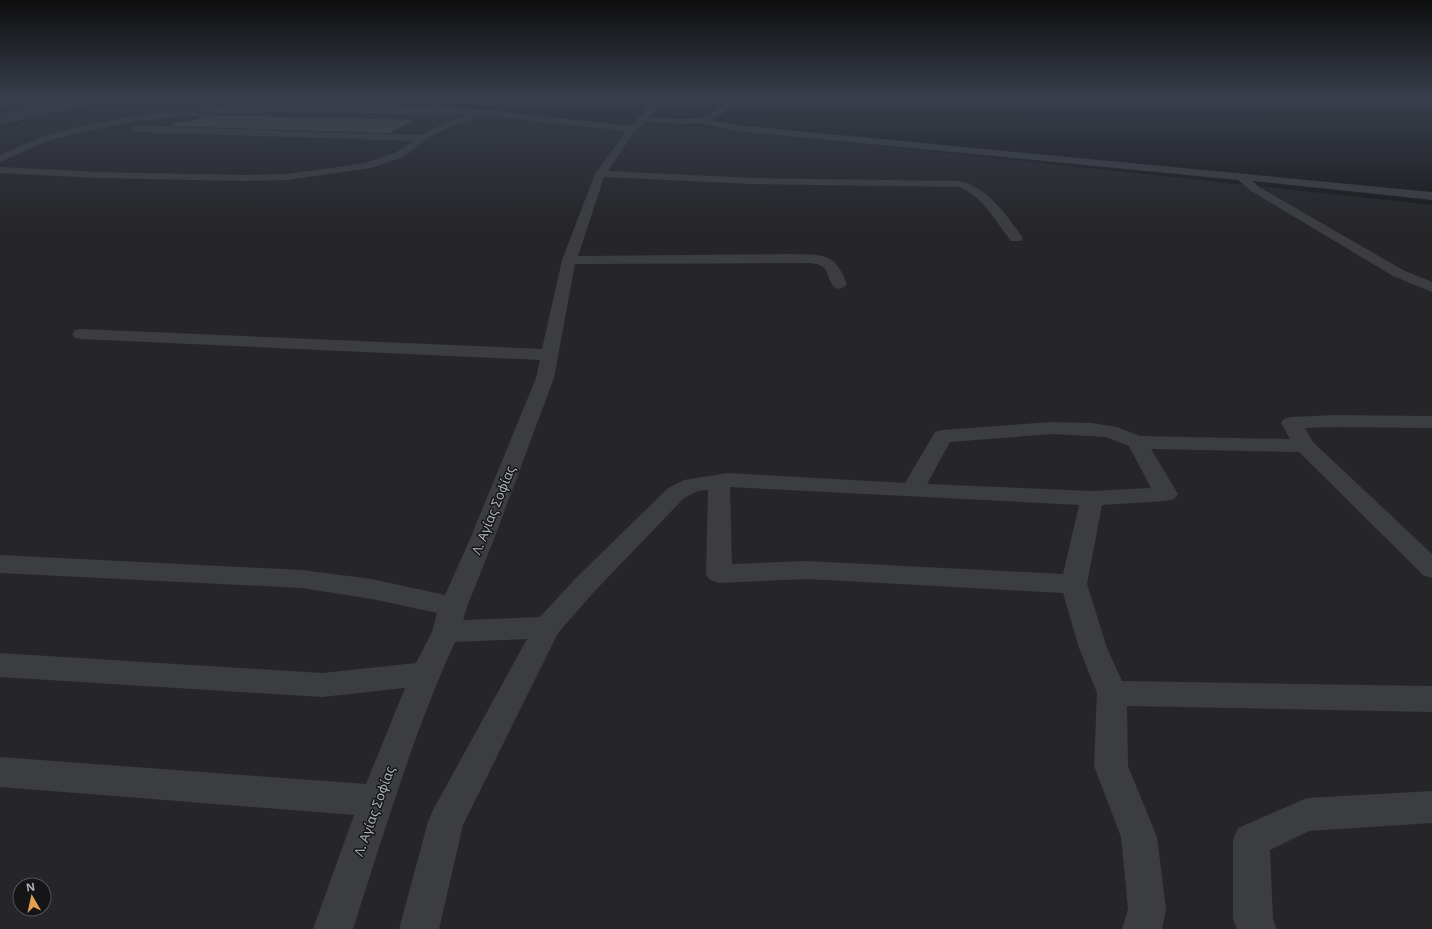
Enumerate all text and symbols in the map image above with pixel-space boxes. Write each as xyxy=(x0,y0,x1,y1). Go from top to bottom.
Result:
street label: Λ. Αγίας Σοφίας xyxy=(467,463,519,557)
street label: Λ. Αγίας Σοφίας xyxy=(349,763,399,859)
north arrow xyxy=(12,877,52,917)
text: N xyxy=(25,879,36,895)

